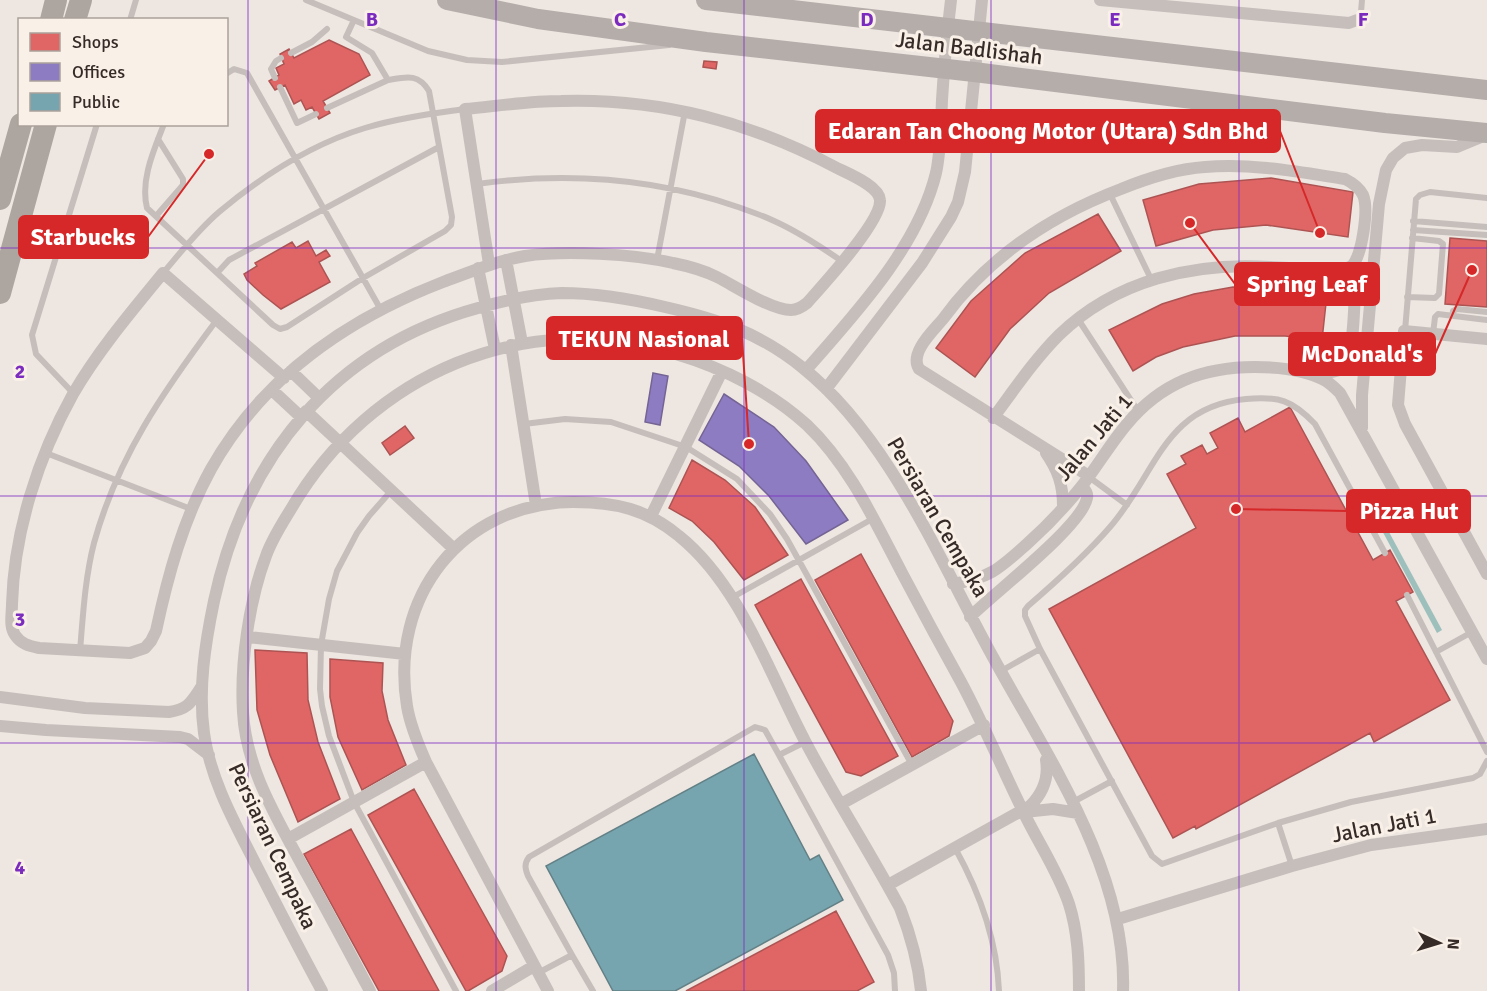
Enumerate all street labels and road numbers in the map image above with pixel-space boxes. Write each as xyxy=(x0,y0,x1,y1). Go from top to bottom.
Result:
street label: Jalan Badlishah xyxy=(894,26,1044,70)
street label: Jalan Jati 1 xyxy=(1050,388,1138,486)
street label: Persiaran Cempaka xyxy=(881,432,995,602)
street label: Persiaran Cempaka xyxy=(223,759,323,933)
street label: Jalan Jati 1 xyxy=(1330,802,1438,848)

